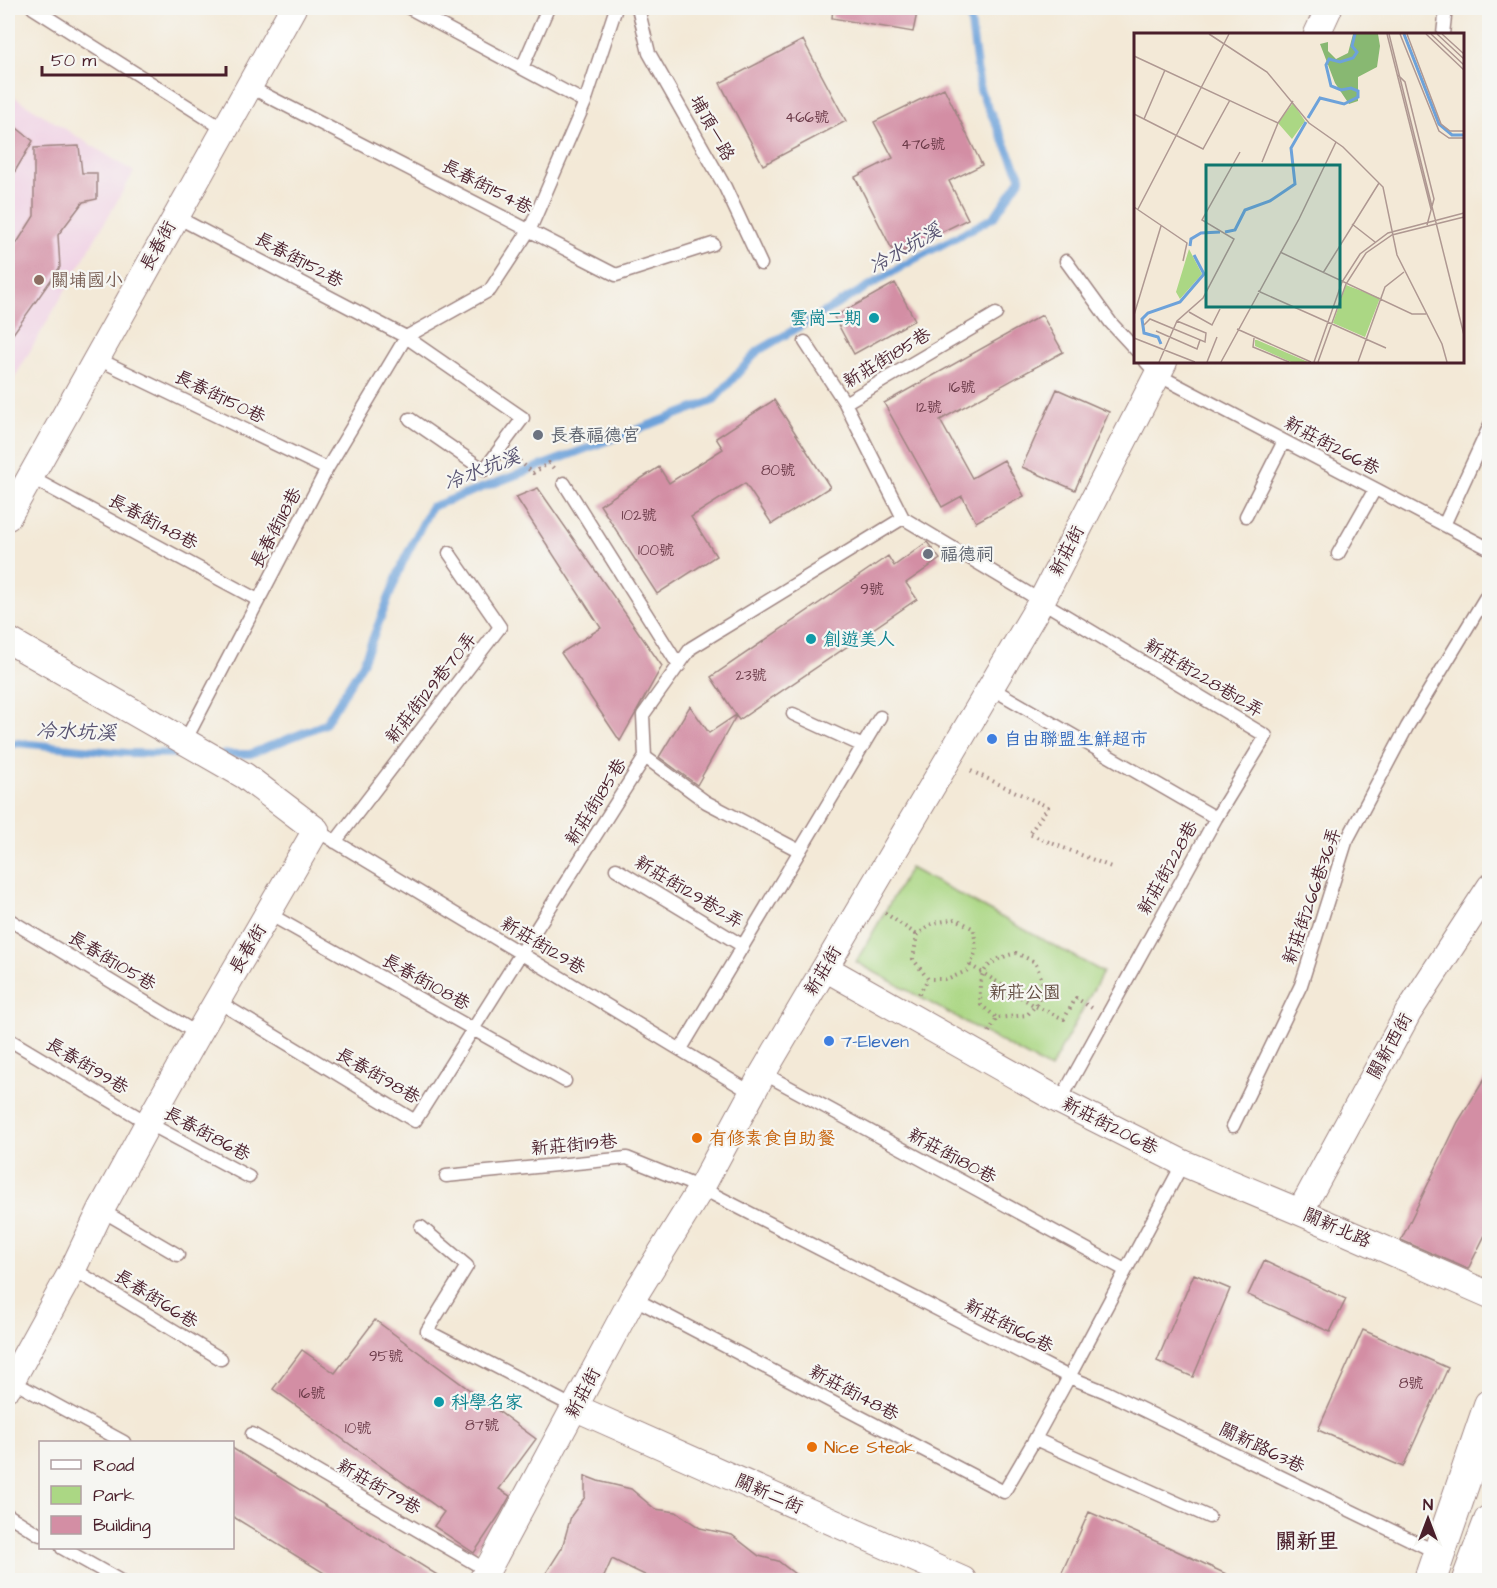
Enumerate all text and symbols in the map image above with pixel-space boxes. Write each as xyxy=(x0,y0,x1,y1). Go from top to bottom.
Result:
inset map xyxy=(1134,33,1464,363)
scale bar xyxy=(42,39,226,77)
text: 50 m xyxy=(51,48,96,73)
street label: 埔頂一路 xyxy=(684,90,740,166)
house number: 466號 xyxy=(785,107,829,128)
house number: 476號 xyxy=(901,134,945,155)
street label: 長春街154巷 xyxy=(437,153,537,221)
street label: 長春街 xyxy=(134,216,182,276)
water label: 冷水坑溪 xyxy=(863,216,948,281)
street label: 長春街152巷 xyxy=(250,226,348,294)
place label: 關埔國小 xyxy=(51,268,123,293)
marker: 關埔國小 xyxy=(32,273,46,287)
place label: 雲崗二期 xyxy=(790,306,862,331)
marker: 雲崗二期 xyxy=(867,311,881,325)
street label: 新莊街185巷 xyxy=(838,322,936,394)
street label: 長春街150巷 xyxy=(170,364,270,430)
house number: 16號 xyxy=(949,377,975,398)
house number: 12號 xyxy=(916,397,942,418)
street label: 新莊街266巷 xyxy=(1280,410,1384,482)
place label: 長春福德宮 xyxy=(550,423,640,448)
marker: 長春福德宮 xyxy=(531,428,545,442)
water label: 冷水坑溪 xyxy=(440,442,525,497)
house number: 80號 xyxy=(761,460,795,481)
street label: 長春街118巷 xyxy=(244,483,308,573)
street label: 長春街148巷 xyxy=(104,488,202,556)
house number: 102號 xyxy=(622,505,656,526)
street label: 新莊街 xyxy=(1044,521,1090,581)
house number: 100號 xyxy=(638,540,674,561)
place label: 福德祠 xyxy=(940,542,994,567)
marker: 福德祠 xyxy=(921,547,935,561)
house number: 9號 xyxy=(860,579,884,600)
street label: 新莊街129巷70弄 xyxy=(380,627,482,749)
place label: 創遊美人 xyxy=(823,627,895,652)
marker: 創遊美人 xyxy=(804,632,818,646)
street label: 新莊街228巷12弄 xyxy=(1140,633,1268,723)
house number: 23號 xyxy=(735,665,767,686)
water label: 冷水坑溪 xyxy=(36,717,117,747)
place label: 自由聯盟生鮮超市 xyxy=(1004,727,1148,752)
marker: 自由聯盟生鮮超市 xyxy=(985,732,999,746)
street label: 新莊街185巷 xyxy=(559,754,633,850)
street label: 新莊街228巷 xyxy=(1132,816,1204,920)
street label: 新莊街266巷36弄 xyxy=(1277,824,1347,968)
street label: 新莊街129巷2弄 xyxy=(630,850,748,934)
street label: 新莊街129巷 xyxy=(496,911,590,981)
street label: 長春街 xyxy=(223,919,273,979)
street label: 長春街105巷 xyxy=(63,925,161,997)
street label: 新莊街 xyxy=(798,941,848,1001)
street label: 長春街108巷 xyxy=(377,947,475,1017)
park label: 新莊公園 xyxy=(989,980,1061,1005)
street label: 關新西街 xyxy=(1362,1008,1418,1084)
place label: 7-Eleven xyxy=(841,1029,909,1054)
street label: 長春街99巷 xyxy=(41,1031,133,1101)
marker: 7-Eleven xyxy=(822,1034,836,1048)
street label: 長春街98巷 xyxy=(331,1042,425,1110)
street label: 新莊街206巷 xyxy=(1058,1091,1162,1161)
street label: 長春街86巷 xyxy=(159,1101,255,1167)
street label: 新莊街180巷 xyxy=(903,1122,1001,1190)
place label: 有修素食自助餐 xyxy=(709,1126,835,1151)
street label: 新莊街119巷 xyxy=(530,1129,618,1161)
marker: 有修素食自助餐 xyxy=(690,1131,704,1145)
street label: 關新北路 xyxy=(1299,1202,1375,1254)
street label: 長春街66巷 xyxy=(109,1263,203,1335)
street label: 新莊街166巷 xyxy=(960,1293,1058,1359)
house number: 95號 xyxy=(369,1346,403,1367)
street label: 新莊街148巷 xyxy=(805,1359,903,1427)
street label: 新莊街 xyxy=(559,1363,607,1423)
house number: 8號 xyxy=(1399,1373,1423,1394)
house number: 16號 xyxy=(299,1383,325,1404)
place label: 科學名家 xyxy=(451,1390,523,1415)
marker: 科學名家 xyxy=(432,1395,446,1409)
house number: 87號 xyxy=(465,1415,499,1436)
street label: 關新路63巷 xyxy=(1215,1417,1309,1479)
house number: 10號 xyxy=(345,1418,371,1439)
place label: Nice Steak xyxy=(824,1435,915,1460)
marker: Nice Steak xyxy=(805,1440,819,1454)
legend xyxy=(39,1441,234,1549)
text: Road xyxy=(93,1453,134,1478)
street label: 新莊街79巷 xyxy=(332,1453,426,1521)
street label: 關新二街 xyxy=(731,1468,807,1520)
text: Park xyxy=(93,1483,135,1508)
north arrow xyxy=(1398,1489,1458,1549)
text: N xyxy=(1423,1494,1433,1516)
text: Building xyxy=(93,1513,151,1539)
district label: 關新里 xyxy=(1276,1527,1339,1556)

